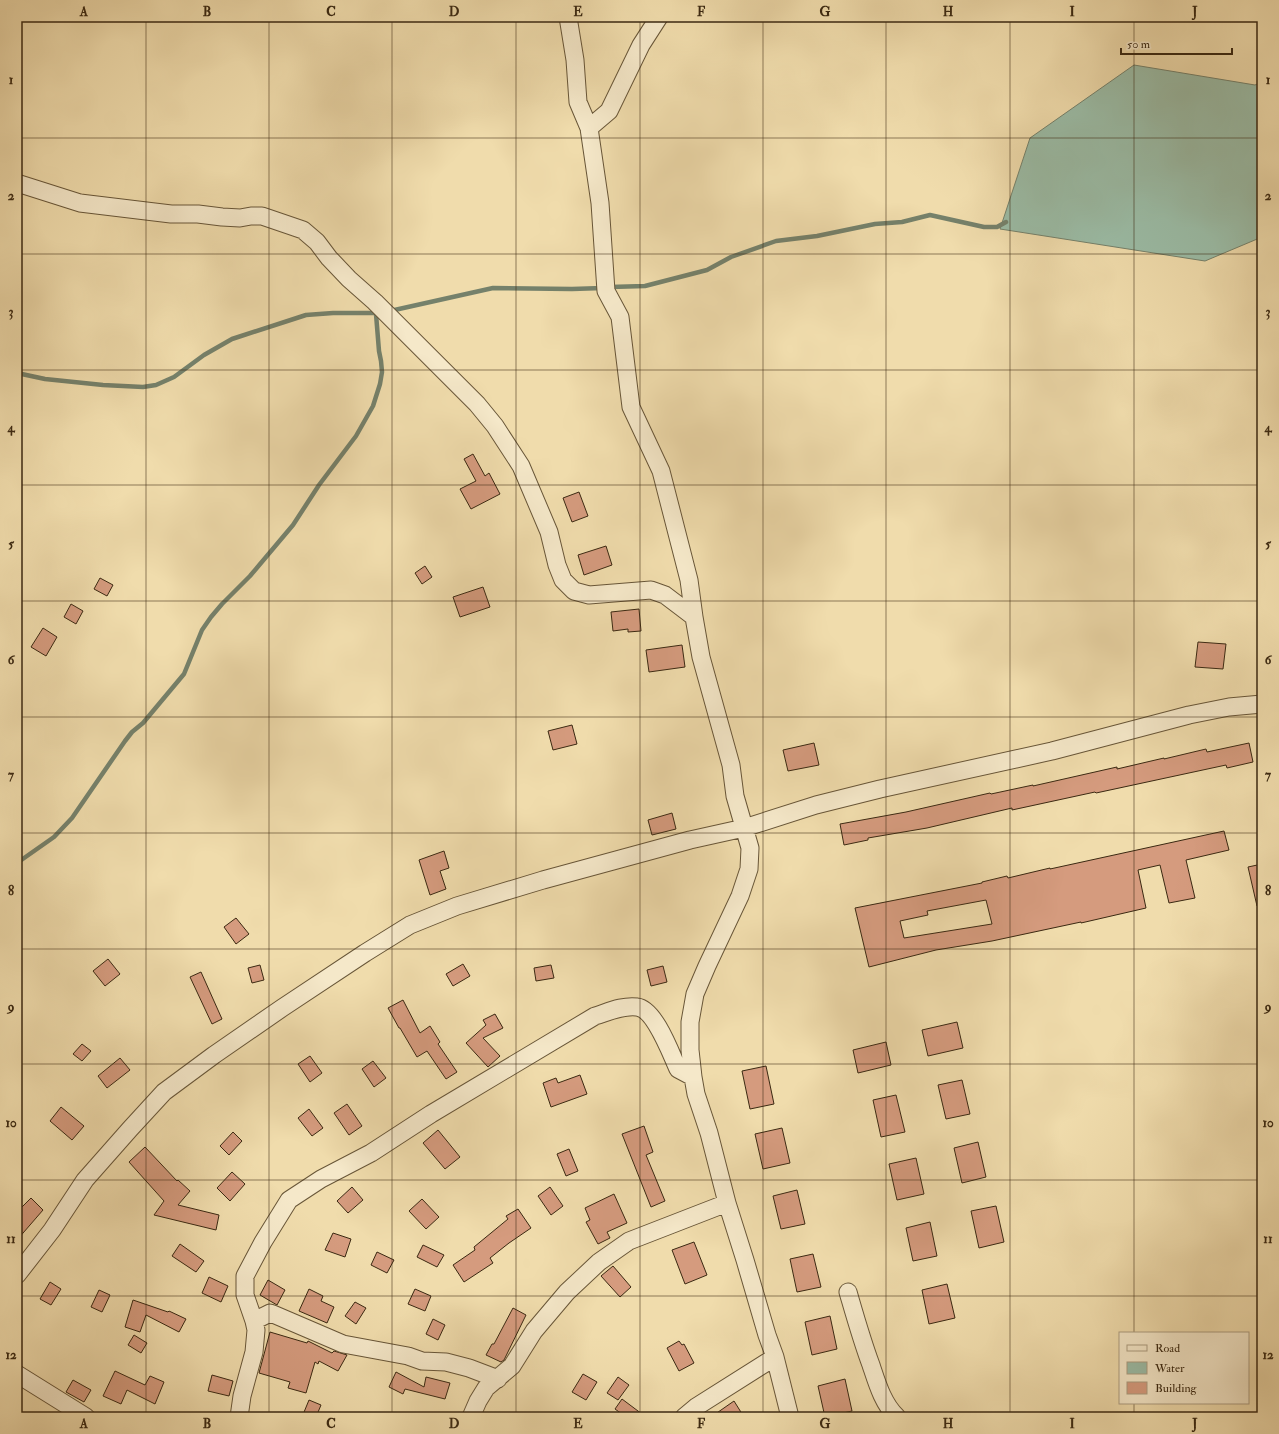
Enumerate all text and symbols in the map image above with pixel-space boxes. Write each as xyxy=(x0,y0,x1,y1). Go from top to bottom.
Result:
text: A xyxy=(79,4,89,20)
text: B xyxy=(203,4,211,20)
text: C xyxy=(326,4,336,20)
text: D xyxy=(449,4,460,20)
text: E xyxy=(573,4,583,20)
text: F xyxy=(697,4,706,20)
text: G xyxy=(820,4,831,20)
text: H xyxy=(943,4,954,20)
text: I xyxy=(1069,4,1075,20)
text: J xyxy=(1191,4,1198,21)
scale bar xyxy=(1121,30,1232,56)
text: 50 m xyxy=(1127,37,1151,52)
text: 1 xyxy=(9,72,14,88)
text: 1 xyxy=(1266,72,1271,88)
text: 2 xyxy=(8,188,15,204)
text: 2 xyxy=(1265,188,1272,204)
text: 3 xyxy=(9,304,14,320)
text: 3 xyxy=(1266,304,1271,320)
text: 4 xyxy=(6,420,15,436)
text: 4 xyxy=(1263,420,1272,436)
text: 5 xyxy=(8,536,14,552)
text: 5 xyxy=(1265,536,1271,552)
text: 6 xyxy=(8,652,16,668)
text: 6 xyxy=(1265,652,1273,668)
text: 7 xyxy=(8,767,15,783)
text: 7 xyxy=(1265,767,1272,783)
text: 8 xyxy=(8,883,14,899)
text: 8 xyxy=(1265,883,1271,899)
text: 9 xyxy=(6,999,15,1015)
text: 9 xyxy=(1263,999,1272,1015)
text: 10 xyxy=(5,1115,17,1131)
text: 10 xyxy=(1262,1115,1274,1131)
text: 11 xyxy=(6,1231,16,1247)
text: 11 xyxy=(1263,1231,1273,1247)
legend xyxy=(1119,1332,1249,1404)
text: Road xyxy=(1155,1341,1180,1356)
text: 12 xyxy=(5,1347,17,1363)
text: 12 xyxy=(1262,1347,1274,1363)
text: Water xyxy=(1154,1361,1185,1376)
text: Building xyxy=(1155,1381,1198,1396)
text: A xyxy=(79,1416,89,1432)
text: B xyxy=(203,1416,211,1432)
text: C xyxy=(326,1416,336,1432)
text: D xyxy=(449,1416,460,1432)
text: E xyxy=(573,1416,583,1432)
text: F xyxy=(697,1416,706,1432)
text: G xyxy=(820,1416,831,1432)
text: H xyxy=(943,1416,954,1432)
text: I xyxy=(1069,1416,1075,1432)
text: J xyxy=(1191,1416,1198,1433)

